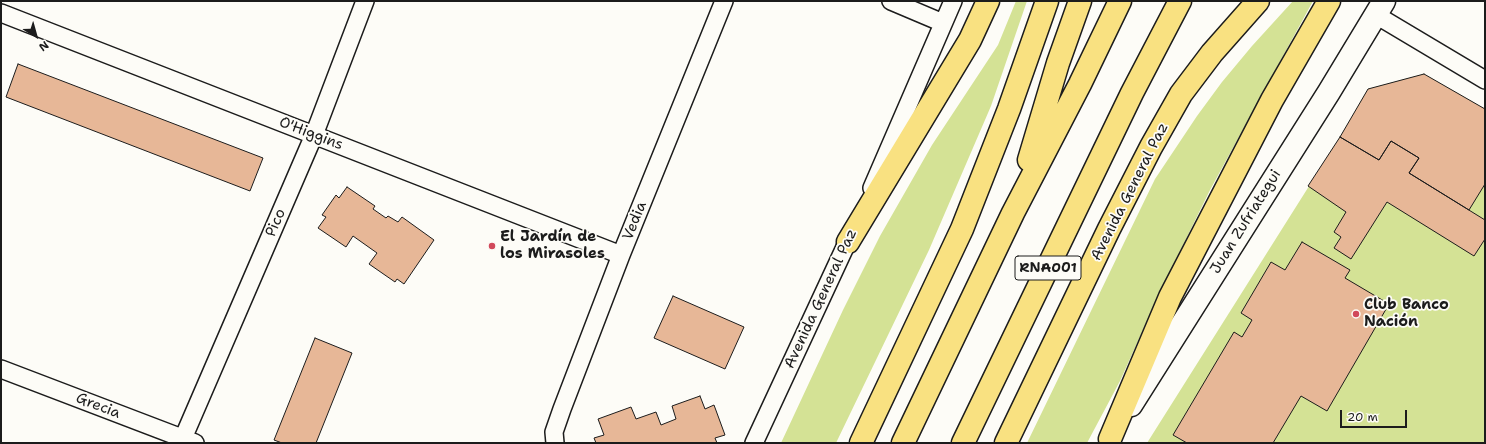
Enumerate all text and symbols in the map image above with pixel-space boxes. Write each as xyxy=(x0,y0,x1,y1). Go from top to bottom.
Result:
north arrow xyxy=(16,16,56,56)
text: N xyxy=(36,37,52,55)
street label: O'Higgins xyxy=(276,114,346,154)
street label: Avenida General Paz xyxy=(1087,120,1173,264)
street label: Juan Zufriategui xyxy=(1207,167,1285,277)
street label: Vedia xyxy=(619,199,651,243)
street label: Pico xyxy=(262,206,290,240)
street label: Avenida General Paz xyxy=(781,226,861,372)
place label: El Jardín de los Mirasoles xyxy=(500,228,605,263)
marker: El Jardín de los Mirasoles xyxy=(487,241,497,251)
road number: RNA001 xyxy=(1015,256,1081,280)
place label: Club Banco Nación xyxy=(1364,296,1449,331)
marker: Club Banco Nación xyxy=(1351,309,1361,319)
street label: Grecia xyxy=(73,389,123,423)
scale bar xyxy=(1342,402,1409,428)
text: 20 m xyxy=(1347,409,1378,425)

